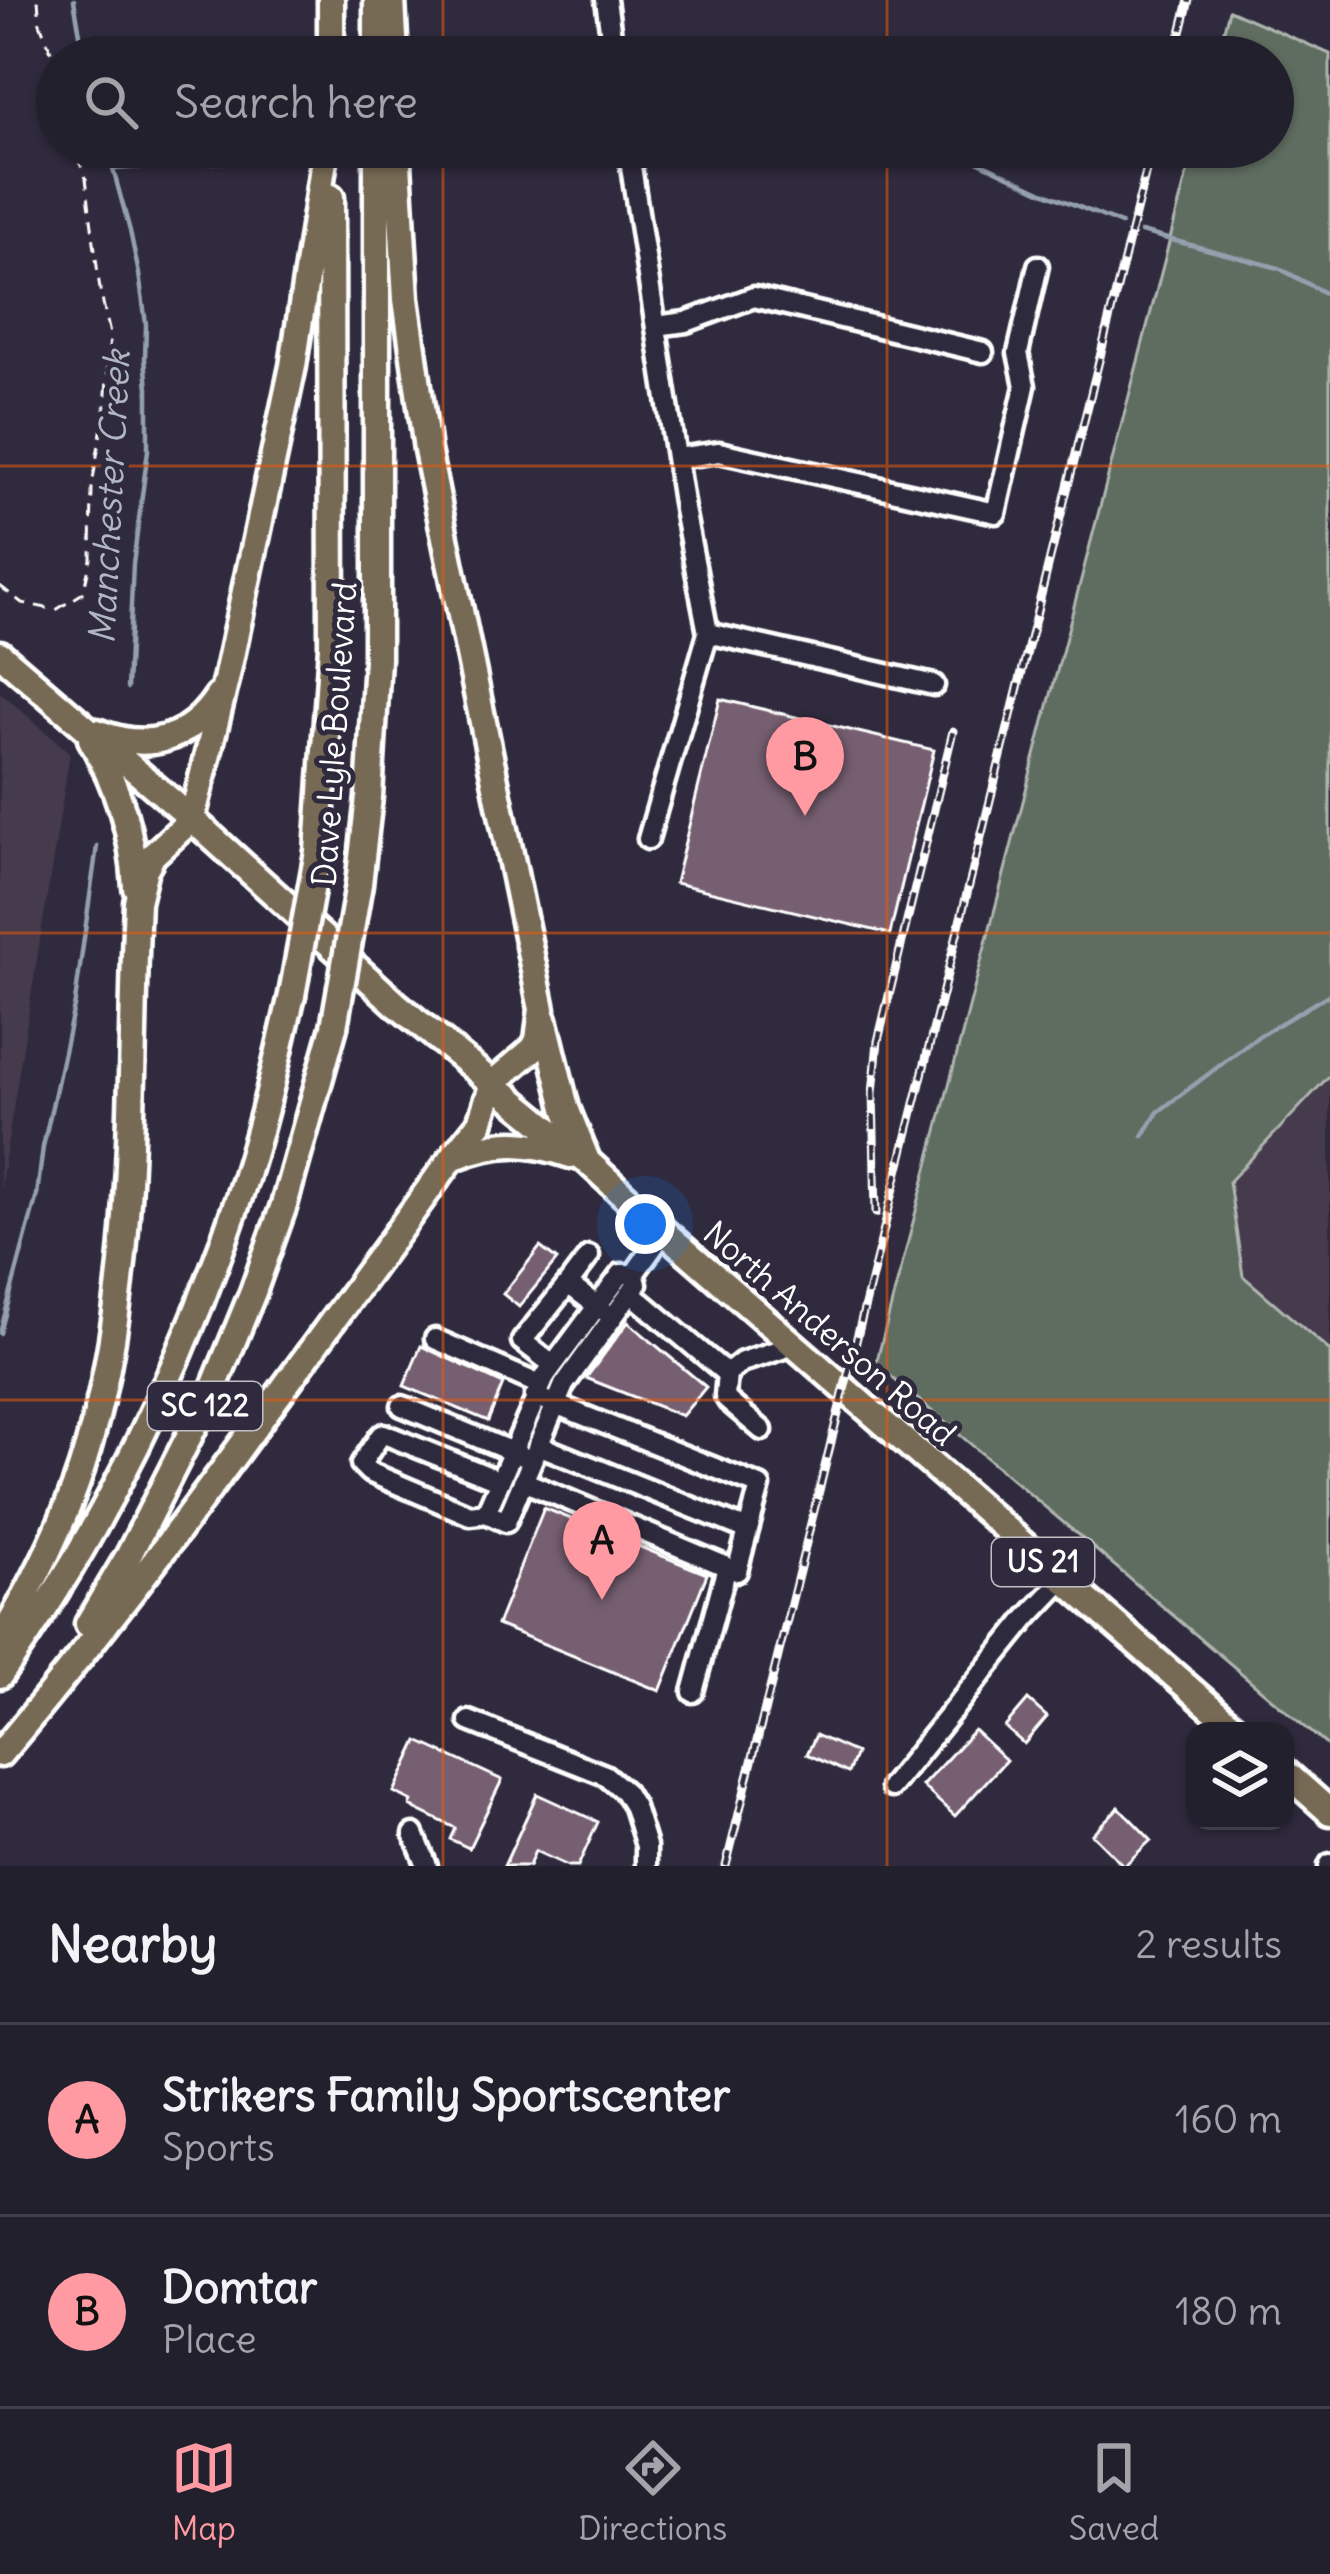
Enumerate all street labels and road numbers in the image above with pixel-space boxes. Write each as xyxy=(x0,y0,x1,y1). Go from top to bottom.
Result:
street label: Dave Lyle Boulevard xyxy=(302,580,366,888)
street label: North Anderson Road xyxy=(695,1212,965,1454)
road number: SC 122 xyxy=(148,1382,262,1430)
road number: US 21 xyxy=(992,1538,1094,1586)

